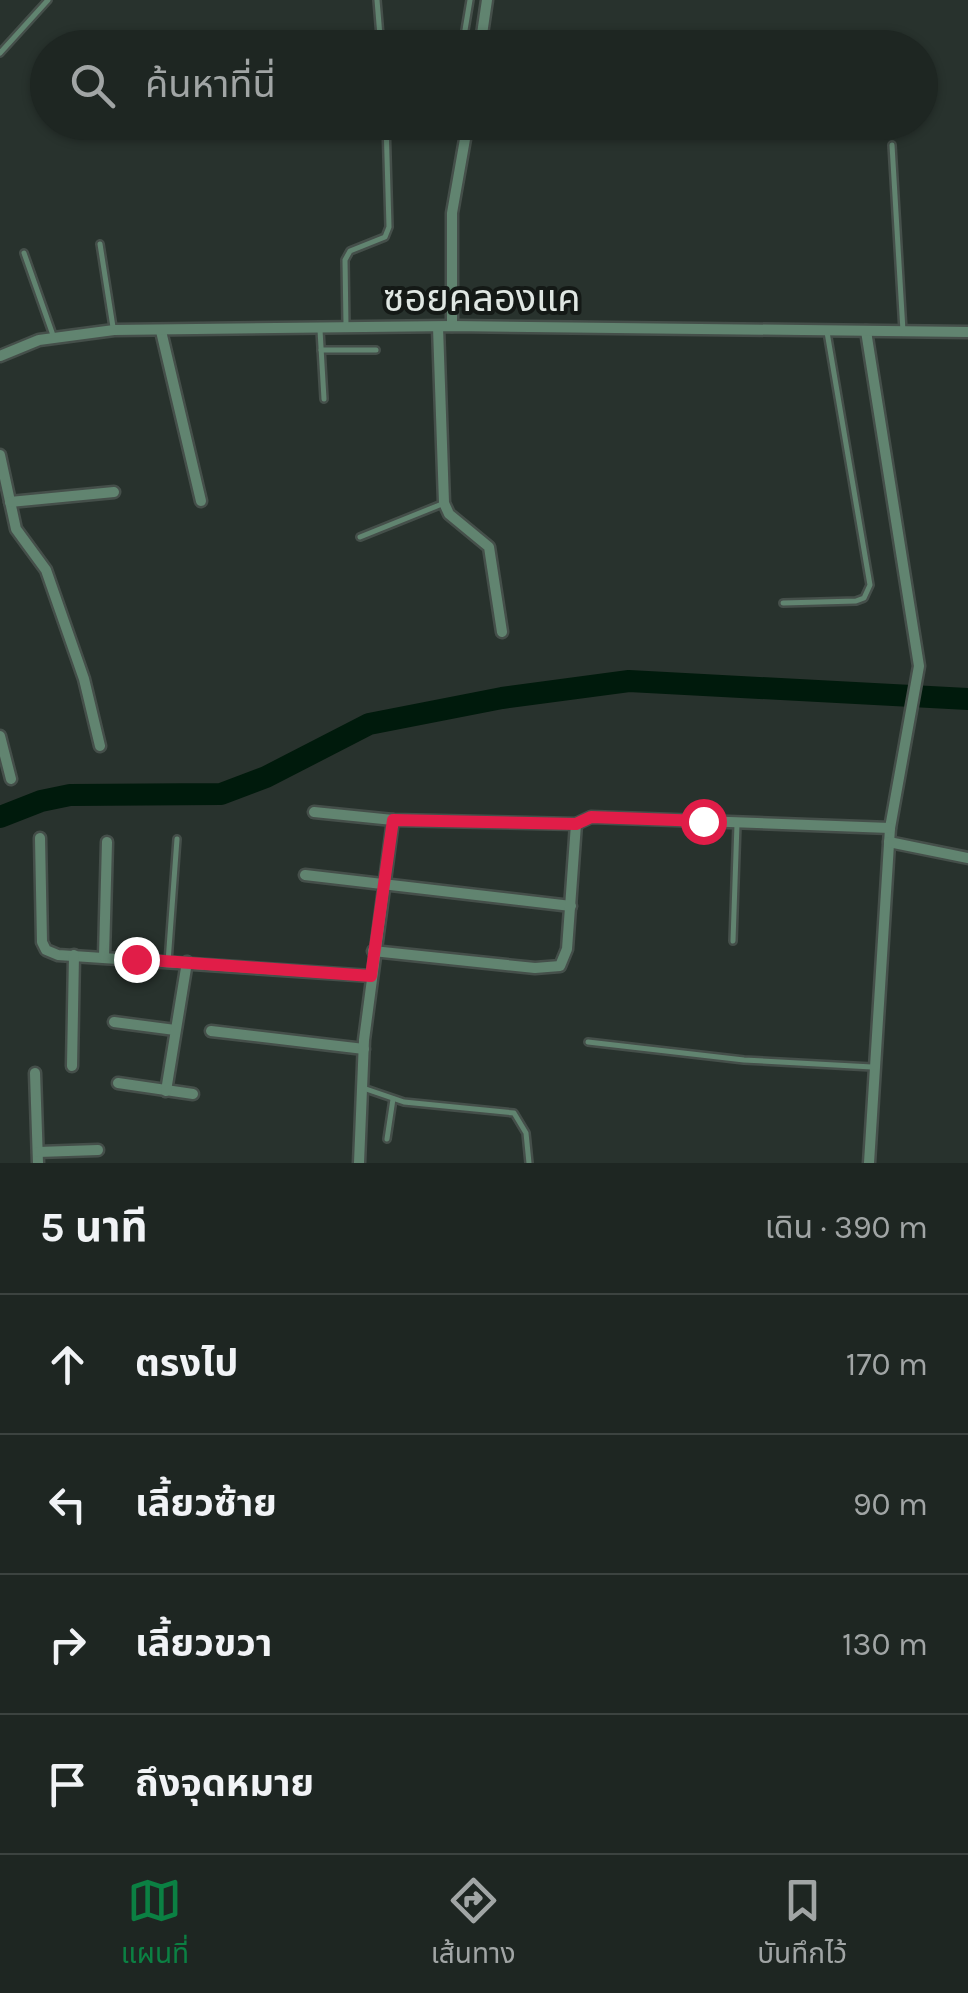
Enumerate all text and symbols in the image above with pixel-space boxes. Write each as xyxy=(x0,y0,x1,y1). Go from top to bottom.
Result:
search box xyxy=(30,30,938,140)
icon: search xyxy=(65,58,120,113)
text: ค้นหาที่นี่ xyxy=(145,62,276,107)
street label: ซอยคลองแค xyxy=(383,276,581,321)
route start xyxy=(681,799,727,845)
route end xyxy=(114,937,160,983)
text: 5 นาที xyxy=(40,1202,148,1252)
text: เดิน · 390 m xyxy=(765,1209,928,1246)
icon: ahead xyxy=(40,1337,95,1392)
text: ตรงไป xyxy=(135,1341,238,1386)
text: 170 m xyxy=(846,1346,928,1383)
icon: left xyxy=(40,1477,95,1532)
text: เลี้ยวซ้าย xyxy=(135,1481,277,1526)
text: 90 m xyxy=(853,1486,928,1523)
icon: right xyxy=(40,1617,95,1672)
text: เลี้ยวขวา xyxy=(135,1621,272,1666)
text: 130 m xyxy=(842,1626,928,1663)
icon: arrive xyxy=(40,1757,95,1812)
text: ถึงจุดหมาย xyxy=(135,1761,314,1806)
tab: แผนที่ xyxy=(121,1873,189,1976)
tab: เส้นทาง xyxy=(431,1873,515,1976)
tab: บันทึกไว้ xyxy=(757,1873,847,1976)

